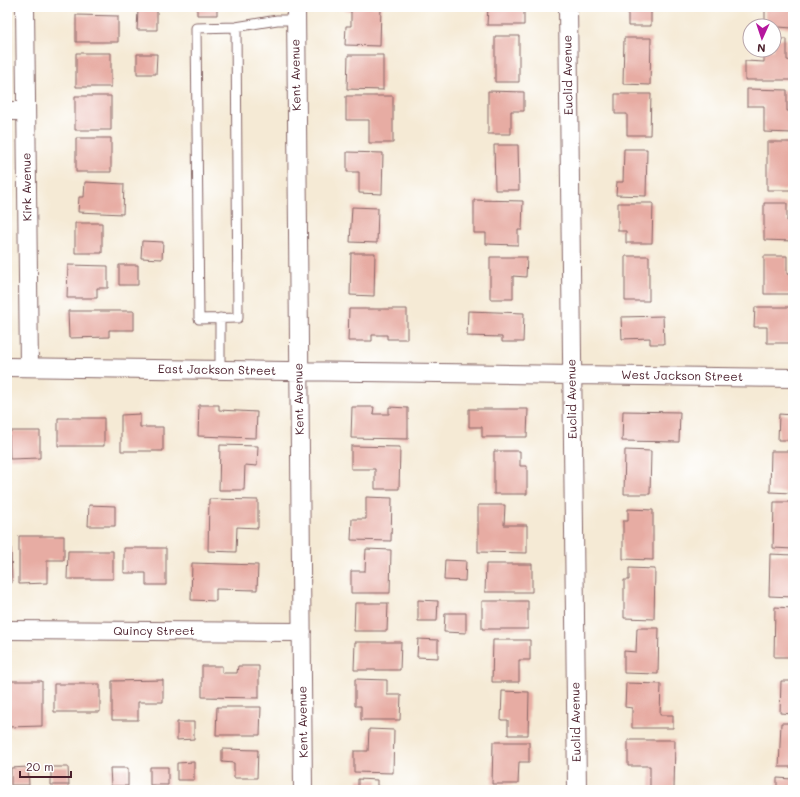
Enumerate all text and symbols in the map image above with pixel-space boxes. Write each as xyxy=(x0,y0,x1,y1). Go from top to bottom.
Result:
north arrow xyxy=(742,18,782,58)
street label: Euclid Avenue xyxy=(558,35,576,115)
street label: Kent Avenue xyxy=(286,39,304,111)
text: N xyxy=(757,41,766,56)
street label: Kirk Avenue xyxy=(17,153,35,222)
street label: Euclid Avenue xyxy=(562,359,580,439)
street label: East Jackson Street xyxy=(158,360,276,378)
street label: Kent Avenue xyxy=(289,363,307,435)
street label: West Jackson Street xyxy=(621,366,743,384)
street label: Quincy Street xyxy=(113,622,195,638)
street label: Euclid Avenue xyxy=(566,682,584,762)
street label: Kent Avenue xyxy=(293,686,311,758)
scale bar xyxy=(20,753,71,779)
text: 20 m xyxy=(26,758,54,774)

